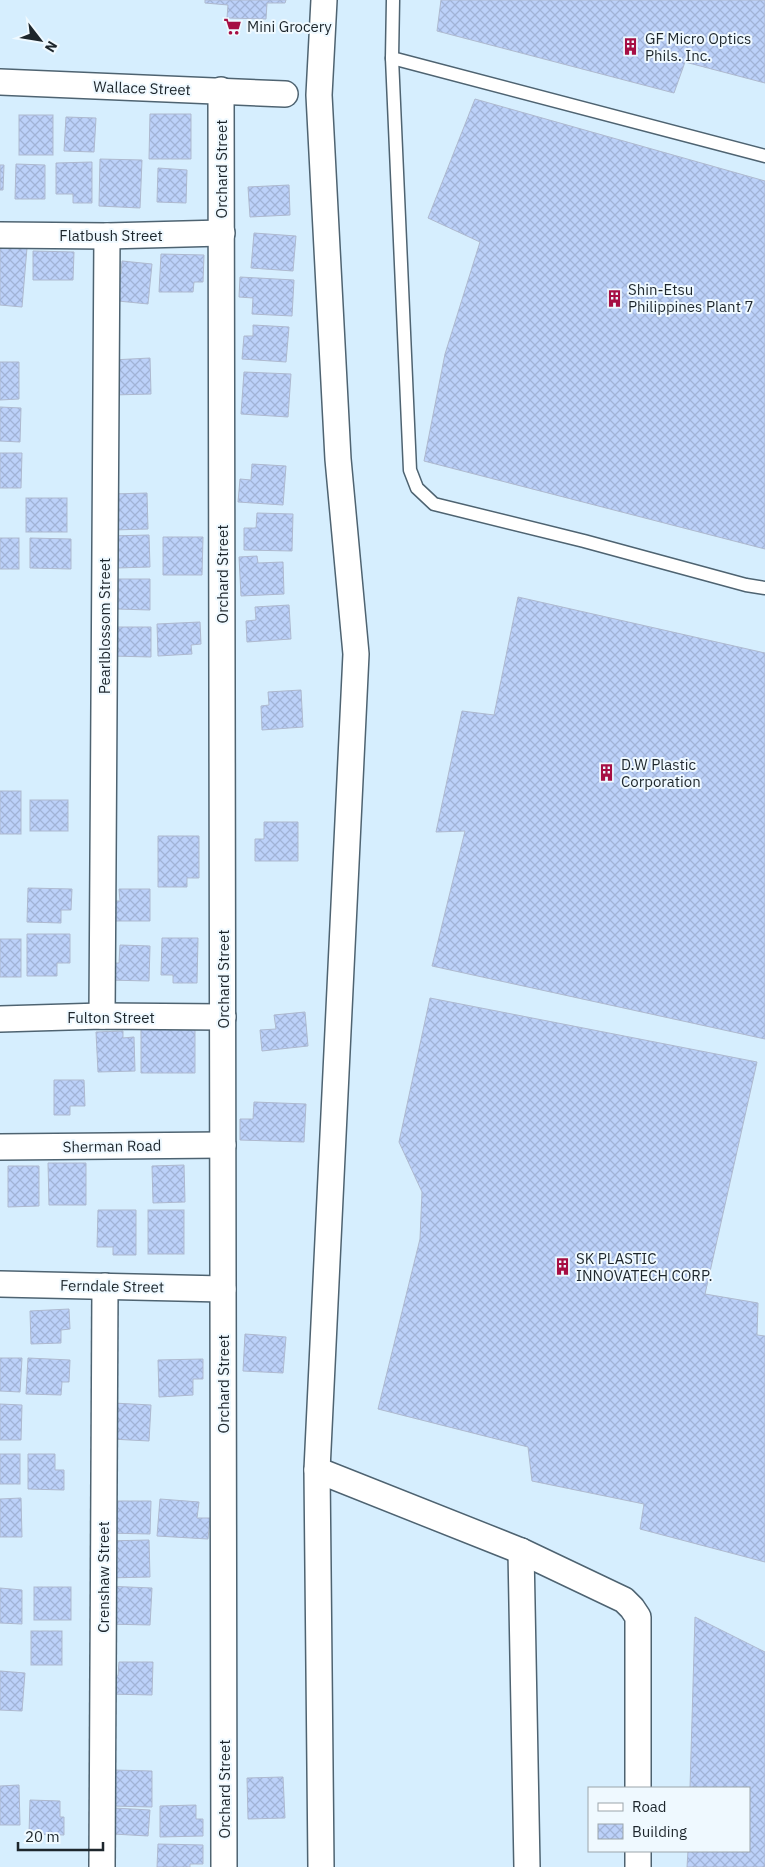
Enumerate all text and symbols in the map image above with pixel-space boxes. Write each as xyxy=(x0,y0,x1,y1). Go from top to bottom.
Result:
north arrow xyxy=(15,15,65,65)
supermarket icon: Mini Grocery xyxy=(223,16,243,36)
place label: Mini Grocery xyxy=(247,17,332,36)
place label: GF Micro Optics Phils. Inc. xyxy=(645,29,751,65)
building icon: GF Micro Optics Phils. Inc. xyxy=(621,37,641,57)
text: N xyxy=(41,38,61,56)
street label: Wallace Street xyxy=(93,77,191,99)
street label: Orchard Street xyxy=(212,120,231,218)
street label: Flatbush Street xyxy=(59,226,163,245)
place label: Shin-Etsu Philippines Plant 7 xyxy=(628,280,753,316)
building icon: Shin-Etsu Philippines Plant 7 xyxy=(604,288,624,308)
street label: Orchard Street xyxy=(213,525,232,623)
street label: Pearlblossom Street xyxy=(95,558,114,694)
place label: D.W Plastic Corporation xyxy=(621,755,701,791)
building icon: D.W Plastic Corporation xyxy=(597,763,617,783)
street label: Orchard Street xyxy=(214,930,233,1028)
street label: Fulton Street xyxy=(67,1008,155,1027)
street label: Sherman Road xyxy=(63,1136,161,1156)
place label: SK PLASTIC INNOVATECH CORP. xyxy=(576,1249,713,1285)
building icon: SK PLASTIC INNOVATECH CORP. xyxy=(552,1257,572,1277)
street label: Ferndale Street xyxy=(60,1276,164,1296)
street label: Orchard Street xyxy=(214,1335,233,1433)
street label: Crenshaw Street xyxy=(94,1521,113,1633)
street label: Orchard Street xyxy=(215,1740,234,1838)
legend xyxy=(588,1787,750,1852)
text: Road xyxy=(632,1797,667,1816)
scale bar xyxy=(18,1820,102,1852)
text: Building xyxy=(632,1822,687,1841)
text: 20 m xyxy=(25,1827,60,1846)

